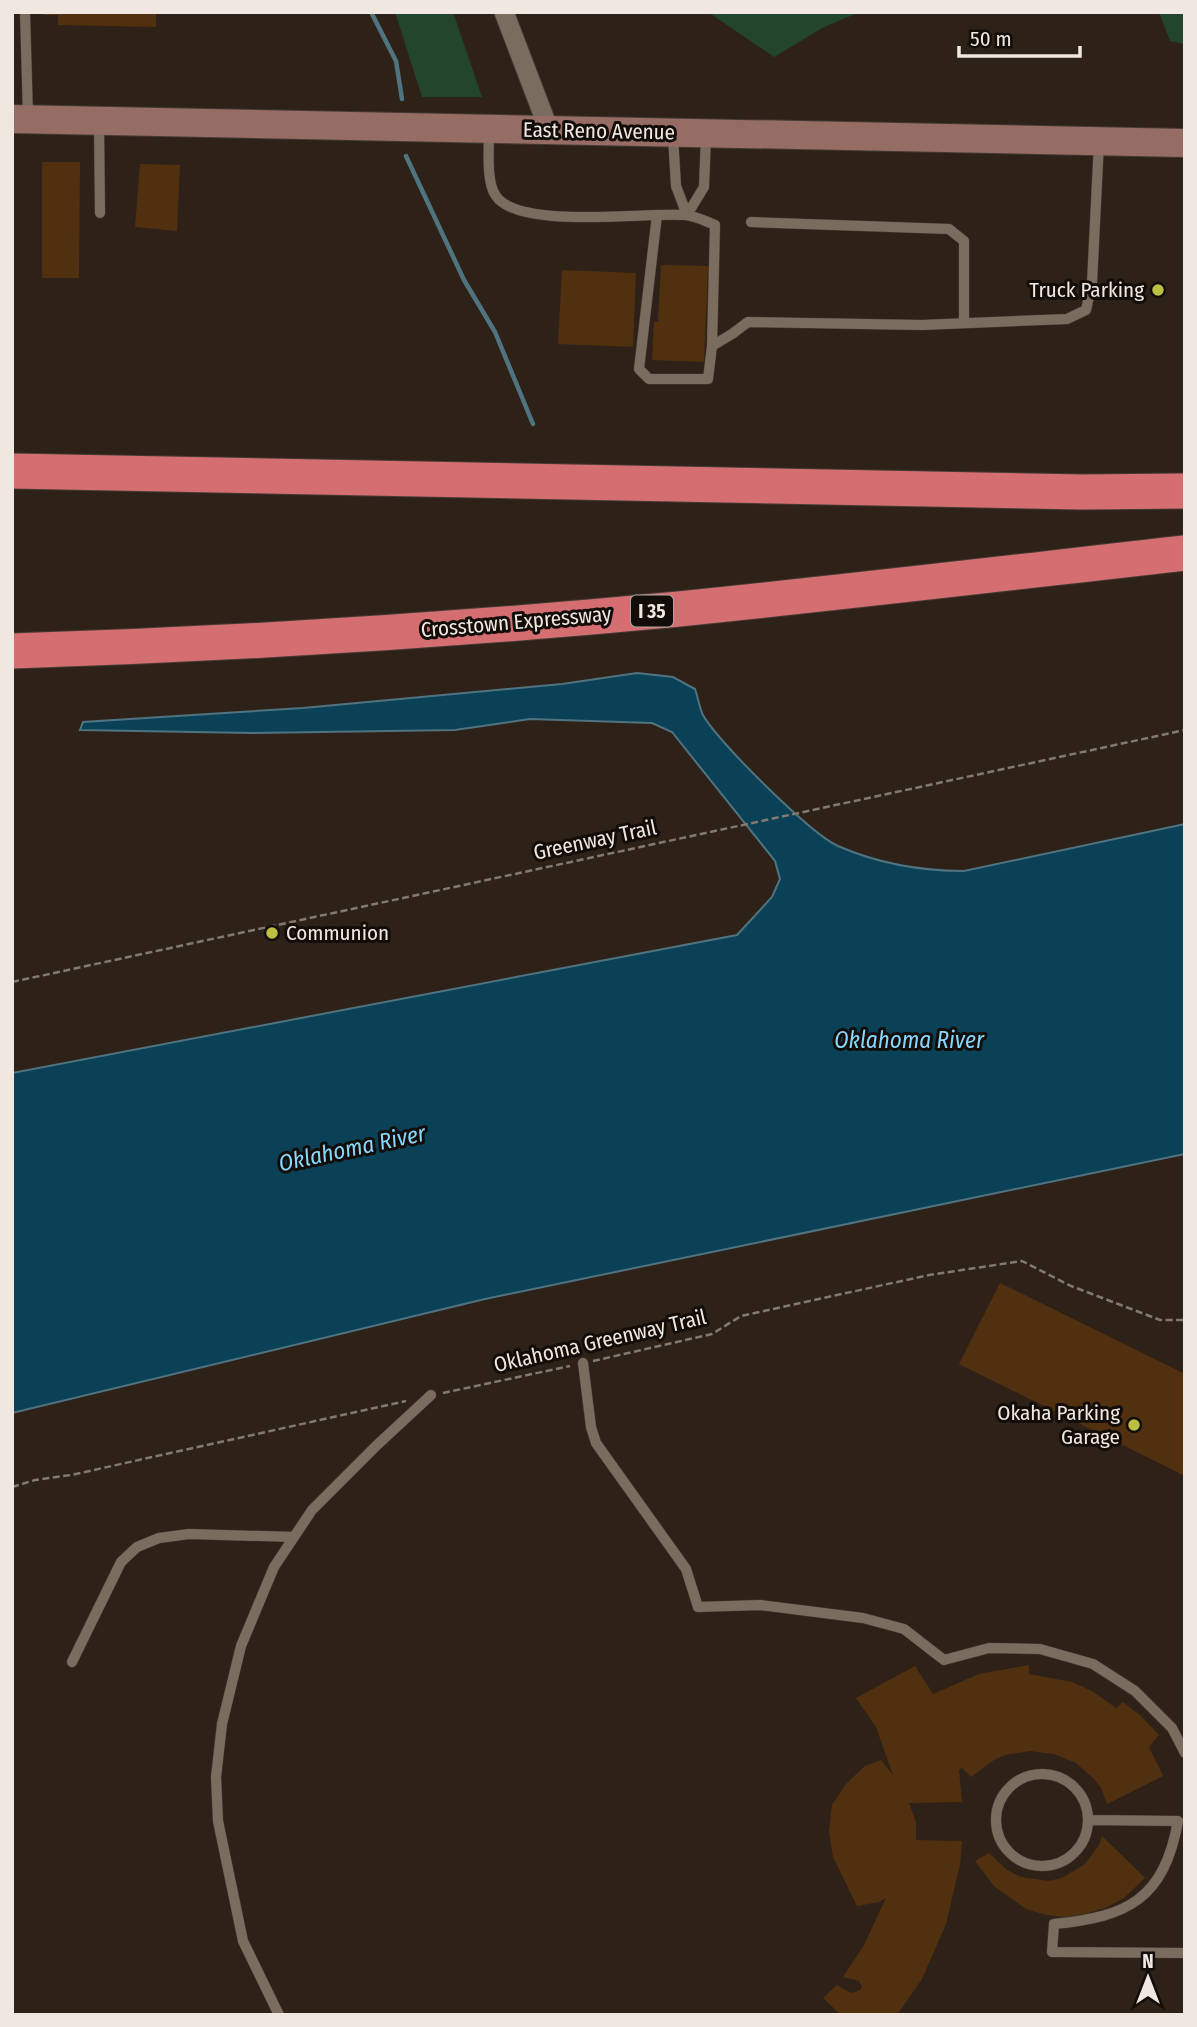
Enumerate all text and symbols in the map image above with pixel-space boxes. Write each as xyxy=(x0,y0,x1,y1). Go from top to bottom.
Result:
scale bar xyxy=(959,14,1080,58)
text: 50 m xyxy=(970,26,1012,52)
street label: East Reno Avenue xyxy=(523,117,675,145)
place label: Truck Parking xyxy=(1029,277,1144,303)
marker: Truck Parking xyxy=(1150,282,1166,298)
road number: I 35 xyxy=(631,596,673,626)
street label: Crosstown Expressway xyxy=(420,601,613,643)
street label: Greenway Trail xyxy=(531,814,659,866)
place label: Communion xyxy=(286,920,389,946)
marker: Communion xyxy=(264,925,280,941)
water label: Oklahoma River xyxy=(834,1026,985,1054)
water label: Oklahoma River xyxy=(276,1119,429,1177)
street label: Oklahoma Greenway Trail xyxy=(491,1304,709,1378)
place label: Okaha Parking Garage xyxy=(997,1400,1120,1450)
marker: Okaha Parking Garage xyxy=(1126,1417,1142,1433)
north arrow xyxy=(1113,1943,1183,2013)
text: N xyxy=(1142,1950,1154,1973)

